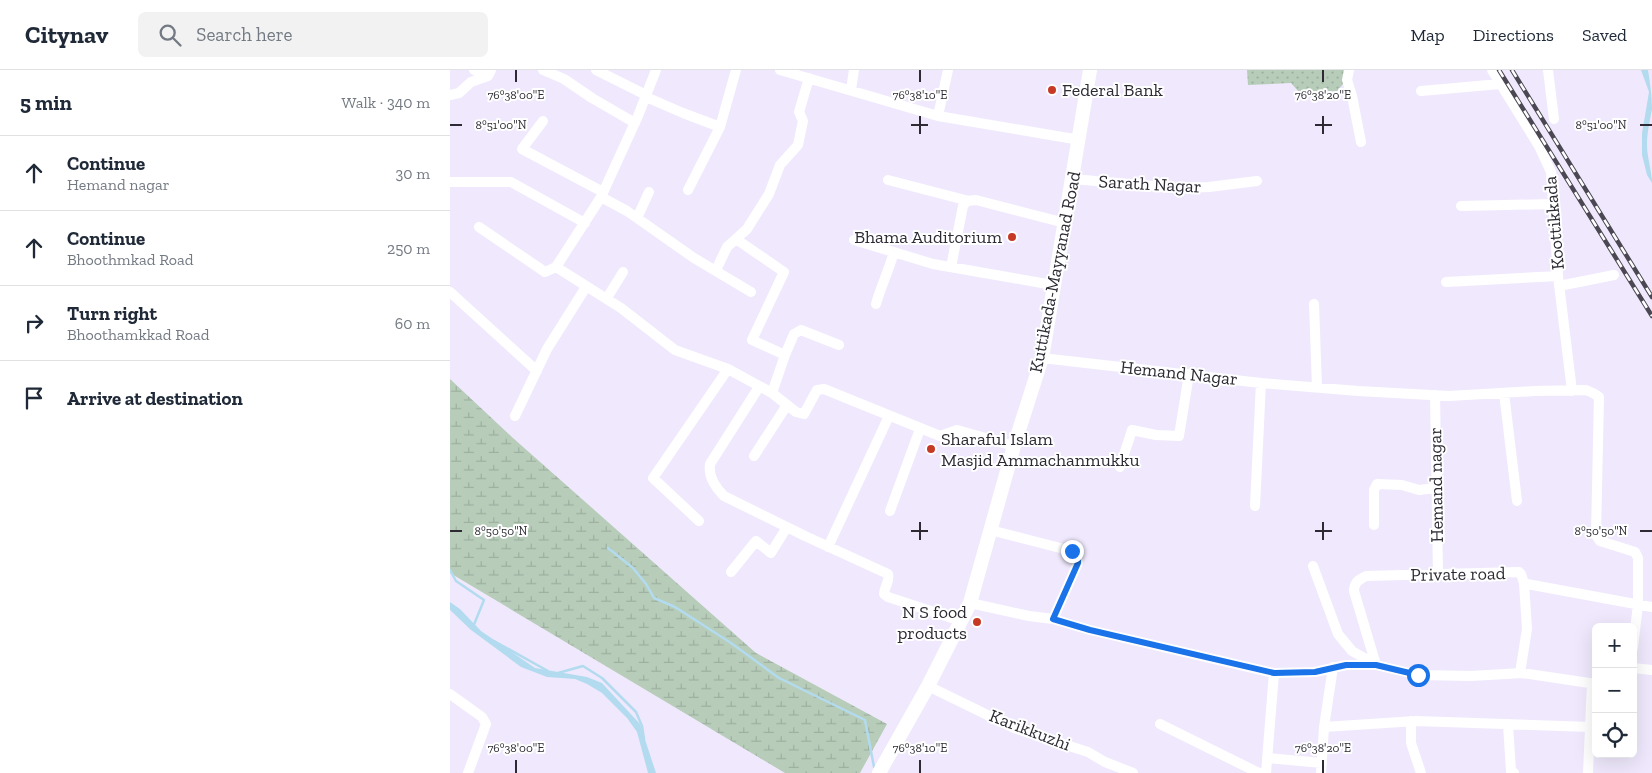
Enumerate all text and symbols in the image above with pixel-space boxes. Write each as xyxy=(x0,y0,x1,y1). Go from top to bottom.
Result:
search box xyxy=(138,12,488,57)
text: Citynav xyxy=(25,20,108,49)
icon: search xyxy=(156,21,184,49)
text: Search here xyxy=(196,23,293,46)
text: Map xyxy=(1410,24,1445,46)
text: Directions xyxy=(1473,24,1554,46)
text: Saved xyxy=(1582,24,1627,46)
place label: Federal Bank xyxy=(1062,79,1163,101)
marker: Federal Bank xyxy=(1046,84,1058,96)
text: 76°38'00"E xyxy=(488,88,544,102)
text: 76°38'10"E xyxy=(893,88,947,102)
text: 76°38'20"E xyxy=(1295,88,1351,102)
text: 5 min xyxy=(20,90,72,115)
text: Walk · 340 m xyxy=(342,93,430,112)
text: 8°51'00"N xyxy=(475,118,527,132)
text: 8°51'00"N xyxy=(1575,118,1627,132)
text: Continue xyxy=(67,152,145,175)
icon: ahead xyxy=(20,159,48,187)
text: 30 m xyxy=(396,164,430,183)
street label: Kuttikada-Mayyanad Road xyxy=(1025,169,1085,375)
street label: Sarath Nagar xyxy=(1098,170,1202,198)
text: Hemand nagar xyxy=(67,175,169,194)
street label: Koottikkada xyxy=(1539,175,1569,271)
place label: Bhama Auditorium xyxy=(854,226,1002,248)
text: Continue xyxy=(67,227,145,250)
marker: Bhama Auditorium xyxy=(1006,231,1018,243)
icon: ahead xyxy=(20,234,48,262)
text: 250 m xyxy=(387,239,430,258)
text: Bhoothmkad Road xyxy=(67,250,194,269)
text: Turn right xyxy=(67,302,157,325)
icon: right xyxy=(20,309,48,337)
text: 60 m xyxy=(395,314,430,333)
text: Bhoothamkkad Road xyxy=(67,325,210,344)
street label: Hemand Nagar xyxy=(1119,356,1239,390)
icon: arrive xyxy=(20,384,48,412)
text: Arrive at destination xyxy=(67,387,243,410)
street label: Hemand nagar xyxy=(1424,427,1448,543)
place label: Sharaful Islam Masjid Ammachanmukku xyxy=(941,428,1140,471)
marker: Sharaful Islam Masjid Ammachanmukku xyxy=(925,443,937,455)
text: 8°50'50"N xyxy=(475,524,528,538)
text: 8°50'50"N xyxy=(1575,524,1628,538)
route end xyxy=(1061,540,1084,563)
street label: Private road xyxy=(1410,562,1506,586)
place label: N S food products xyxy=(897,601,967,644)
marker: N S food products xyxy=(971,616,983,628)
map controls xyxy=(1592,623,1637,758)
button: + xyxy=(1592,623,1637,668)
route start xyxy=(1407,664,1430,687)
button: − xyxy=(1592,668,1637,713)
street label: Karikkuzhi xyxy=(986,704,1074,756)
button: locate xyxy=(1592,713,1637,758)
text: 76°38'00"E xyxy=(488,741,544,755)
text: 76°38'10"E xyxy=(893,741,947,755)
text: 76°38'20"E xyxy=(1295,741,1351,755)

